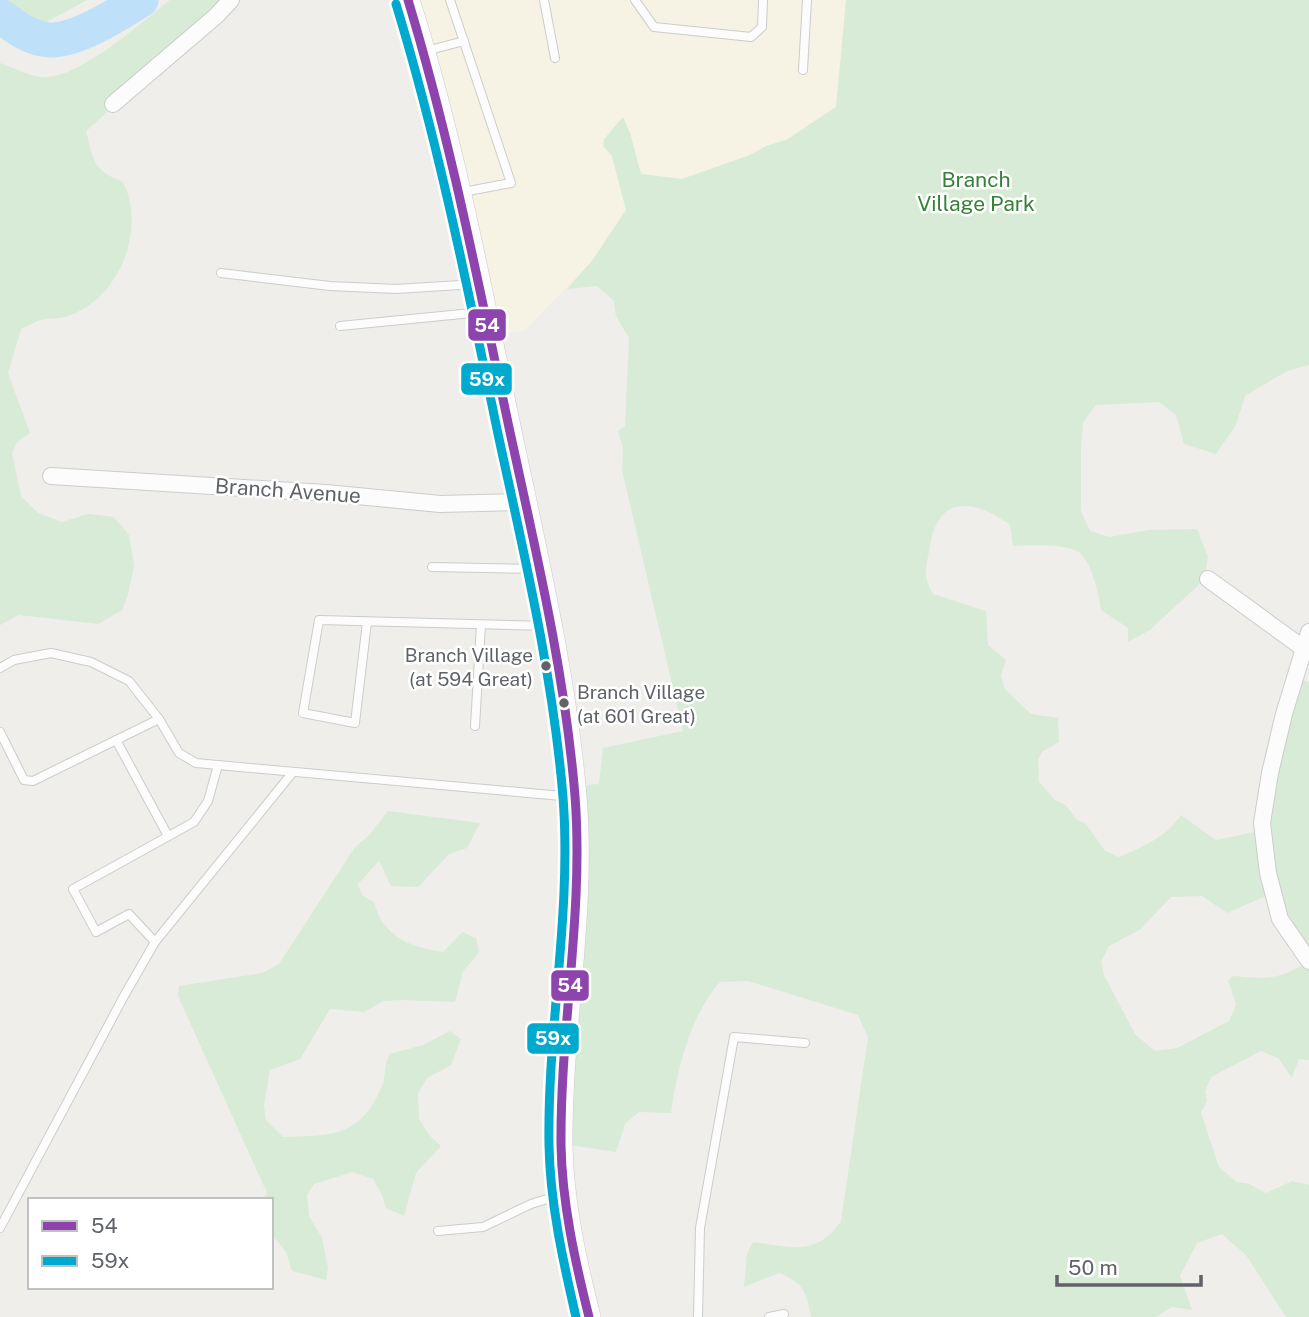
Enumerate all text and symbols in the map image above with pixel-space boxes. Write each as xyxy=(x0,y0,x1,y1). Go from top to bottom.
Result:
park label: Branch Village Park xyxy=(917,167,1035,216)
line badge: 54 xyxy=(467,308,507,342)
text: 54 xyxy=(474,314,500,336)
line badge: 59x xyxy=(460,362,513,396)
text: 59x xyxy=(469,368,505,390)
street label: Branch Avenue xyxy=(214,473,362,508)
place label: Branch Village (at 594 Great) xyxy=(405,644,533,690)
marker: Branch Village (at 594 Great) xyxy=(539,659,553,673)
place label: Branch Village (at 601 Great) xyxy=(577,681,705,727)
marker: Branch Village (at 601 Great) xyxy=(557,696,571,710)
line badge: 54 xyxy=(550,969,590,1002)
text: 54 xyxy=(557,974,583,996)
line badge: 59x xyxy=(526,1022,580,1055)
text: 59x xyxy=(535,1027,571,1049)
legend xyxy=(28,1198,273,1289)
text: 54 xyxy=(91,1213,118,1238)
scale bar xyxy=(1057,1244,1200,1288)
text: 59x xyxy=(91,1248,130,1273)
text: 50 m xyxy=(1068,1255,1118,1280)

